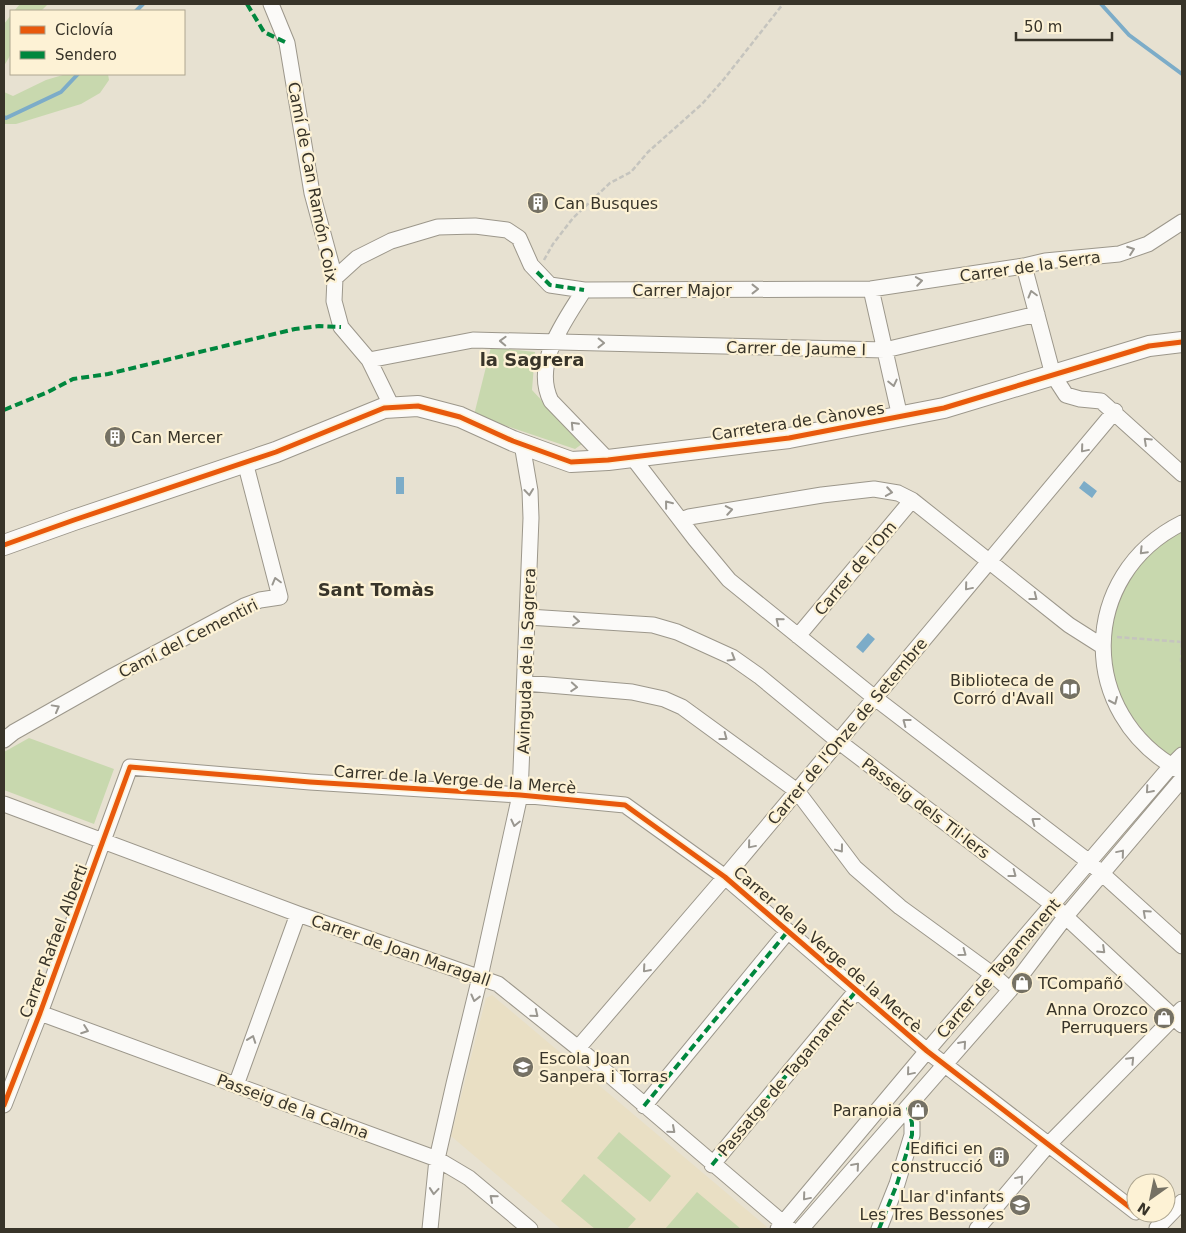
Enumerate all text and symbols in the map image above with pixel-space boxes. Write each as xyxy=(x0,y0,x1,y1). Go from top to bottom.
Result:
legend xyxy=(10,10,185,75)
scale bar xyxy=(1016,10,1112,42)
text: 50 m xyxy=(1024,18,1062,36)
text: Ciclovía xyxy=(55,21,113,39)
text: Sendero xyxy=(55,46,117,64)
street label: Camí de Can Ramón Coix xyxy=(284,80,341,284)
building icon: Can Busques xyxy=(526,191,550,215)
place label: Can Busques xyxy=(554,194,658,213)
one-way arrow xyxy=(1126,246,1135,256)
street label: Carrer de la Serra xyxy=(958,247,1102,286)
one-way arrow xyxy=(915,277,923,287)
street label: Carrer Major xyxy=(632,281,732,300)
one-way arrow xyxy=(752,284,759,294)
one-way arrow xyxy=(1027,291,1037,299)
one-way arrow xyxy=(499,335,507,346)
one-way arrow xyxy=(597,338,605,349)
street label: Carrer de Jaume I xyxy=(726,338,866,359)
district label: la Sagrera xyxy=(480,349,584,370)
one-way arrow xyxy=(887,379,898,388)
street label: Carretera de Cànoves xyxy=(710,398,886,445)
one-way arrow xyxy=(571,422,580,431)
building icon: Can Mercer xyxy=(103,425,127,449)
place label: Can Mercer xyxy=(131,428,223,447)
one-way arrow xyxy=(1143,438,1152,447)
one-way arrow xyxy=(1081,443,1089,452)
one-way arrow xyxy=(885,486,894,496)
one-way arrow xyxy=(524,488,535,496)
one-way arrow xyxy=(664,500,673,509)
one-way arrow xyxy=(724,505,733,515)
street label: Carrer de l'Om xyxy=(810,517,900,619)
one-way arrow xyxy=(1140,545,1149,554)
street label: Avinguda de la Sagrera xyxy=(514,568,539,754)
one-way arrow xyxy=(271,577,282,586)
district label: Sant Tomàs xyxy=(318,579,434,600)
one-way arrow xyxy=(966,581,974,590)
one-way arrow xyxy=(1028,592,1037,600)
street label: Camí del Cementiri xyxy=(115,595,261,682)
one-way arrow xyxy=(573,615,581,626)
one-way arrow xyxy=(776,617,785,626)
street label: Carrer de l'Onze de Setembre xyxy=(764,634,931,829)
one-way arrow xyxy=(726,652,735,662)
place label: Biblioteca de Corró d'Avall xyxy=(950,671,1054,708)
library icon: Biblioteca de Corró d'Avall xyxy=(1058,677,1082,701)
one-way arrow xyxy=(570,681,578,692)
one-way arrow xyxy=(1108,696,1119,705)
one-way arrow xyxy=(51,704,60,714)
one-way arrow xyxy=(902,719,912,728)
one-way arrow xyxy=(718,731,728,740)
street label: Passeig dels Til·lers xyxy=(858,754,993,863)
street label: Carrer de la Verge de la Mercè xyxy=(333,762,577,797)
one-way arrow xyxy=(1146,785,1155,794)
one-way arrow xyxy=(1032,817,1041,826)
one-way arrow xyxy=(510,818,521,827)
one-way arrow xyxy=(748,840,757,849)
one-way arrow xyxy=(834,843,843,853)
one-way arrow xyxy=(1115,850,1124,859)
street label: Carrer Rafael Alberti xyxy=(15,862,92,1021)
street label: Carrer de la Verge de la Mercè xyxy=(730,862,926,1036)
one-way arrow xyxy=(1007,869,1016,877)
street label: Carrer de Tagamanent xyxy=(933,895,1064,1042)
one-way arrow xyxy=(1143,910,1152,919)
street label: Carrer de Joan Maragall xyxy=(309,911,493,990)
one-way arrow xyxy=(1096,944,1105,953)
one-way arrow xyxy=(958,947,967,956)
one-way arrow xyxy=(643,963,651,972)
shop icon: TCompañó xyxy=(1010,971,1034,995)
place label: TCompañó xyxy=(1037,974,1123,993)
one-way arrow xyxy=(470,994,481,1002)
street label: Passatge de Tagamanent xyxy=(714,994,857,1160)
place label: Anna Orozco Perruquers xyxy=(1046,1000,1148,1037)
shop icon: Anna Orozco Perruquers xyxy=(1152,1006,1176,1030)
one-way arrow xyxy=(529,1008,538,1017)
one-way arrow xyxy=(81,1024,89,1034)
one-way arrow xyxy=(246,1035,256,1044)
one-way arrow xyxy=(957,1041,966,1050)
place label: Escola Joan Sanpera i Torras xyxy=(539,1049,668,1086)
school or university icon: Escola Joan Sanpera i Torras xyxy=(511,1055,535,1079)
one-way arrow xyxy=(1125,1057,1134,1066)
one-way arrow xyxy=(906,1066,915,1075)
street label: Passeig de la Calma xyxy=(214,1070,371,1143)
shop icon: Paranoia xyxy=(906,1098,930,1122)
place label: Paranoia xyxy=(833,1101,902,1120)
one-way arrow xyxy=(666,1124,675,1132)
place label: Edifici en construcció xyxy=(891,1139,983,1176)
building icon: Edifici en construcció xyxy=(987,1145,1011,1169)
one-way arrow xyxy=(850,1163,859,1172)
north arrow xyxy=(1126,1173,1176,1223)
one-way arrow xyxy=(1014,1175,1023,1184)
one-way arrow xyxy=(429,1187,440,1195)
place label: Llar d'infants Les Tres Bessones xyxy=(860,1187,1004,1224)
one-way arrow xyxy=(802,1191,811,1200)
school or university icon: Llar d'infants Les Tres Bessones xyxy=(1008,1193,1032,1217)
one-way arrow xyxy=(490,1196,499,1204)
text: N xyxy=(1135,1199,1153,1219)

